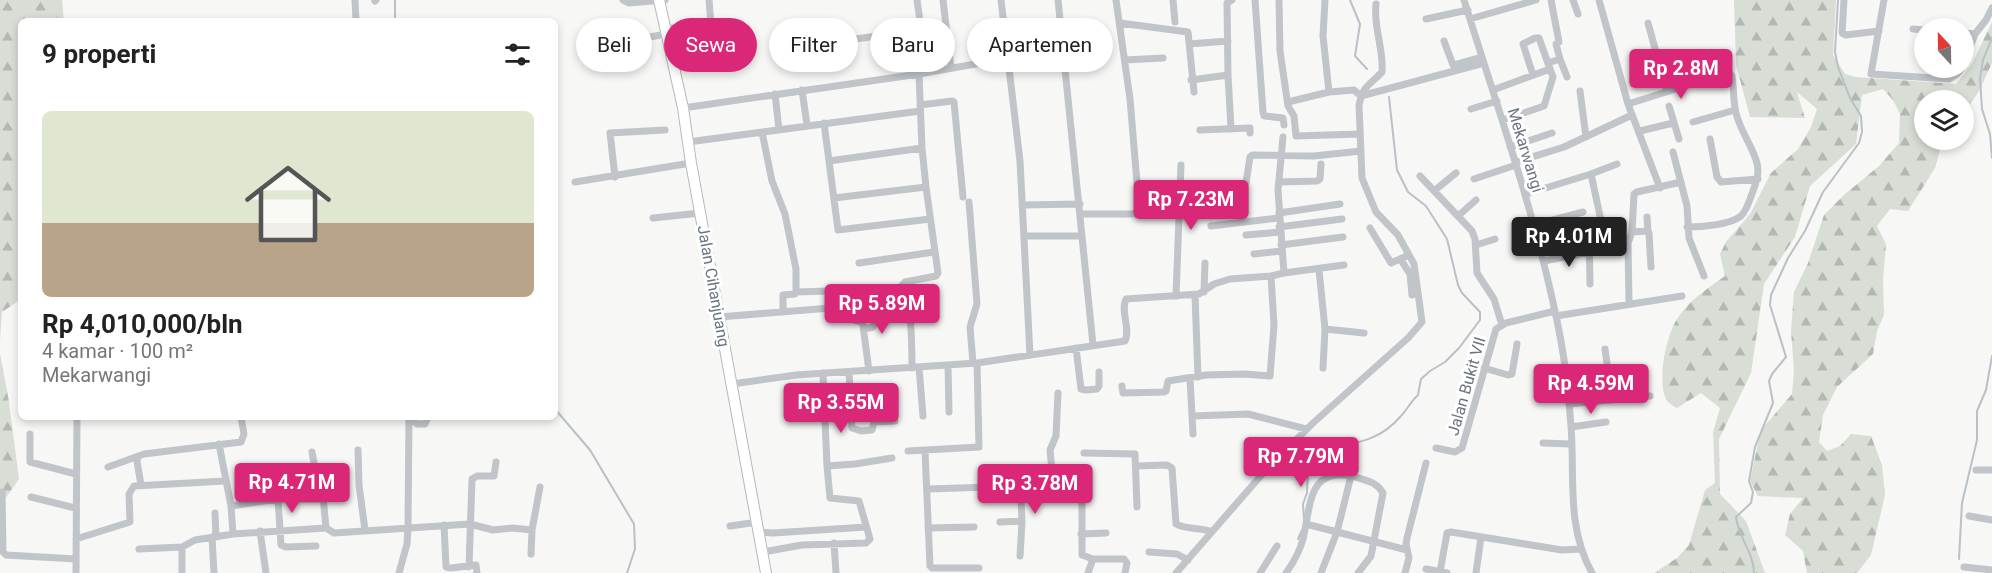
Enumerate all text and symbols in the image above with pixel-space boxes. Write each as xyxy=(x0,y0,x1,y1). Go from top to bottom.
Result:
chip: Beli xyxy=(576,18,652,72)
chip: Sewa xyxy=(664,18,757,72)
chip: Filter xyxy=(769,18,858,72)
chip: Baru xyxy=(870,18,955,72)
chip: Apartemen xyxy=(967,18,1113,72)
north arrow xyxy=(1914,18,1974,78)
map controls xyxy=(1914,18,1974,150)
icon: filters xyxy=(501,38,534,71)
text: 9 properti xyxy=(42,39,156,69)
pin: Rp 2.8M xyxy=(1626,49,1736,100)
text: Rp 2.8M xyxy=(1643,56,1719,80)
button: layers xyxy=(1914,90,1974,150)
street label: Mekarwangi xyxy=(1504,106,1547,195)
icon: home xyxy=(234,150,342,258)
pin: Rp 7.23M xyxy=(1129,180,1253,231)
text: Rp 7.23M xyxy=(1148,187,1234,211)
pin: Rp 4.01M xyxy=(1507,217,1631,268)
street label: Jalan Cihanjuang xyxy=(693,224,734,348)
text: Rp 4.01M xyxy=(1526,224,1612,248)
pin: Rp 5.89M xyxy=(820,284,944,335)
text: Rp 5.89M xyxy=(839,291,925,315)
text: Rp 4,010,000/bln xyxy=(42,309,243,339)
street label: Jalan Bukit VII xyxy=(1443,335,1490,438)
text: 4 kamar · 100 m² xyxy=(42,339,193,363)
text: Mekarwangi xyxy=(42,363,151,387)
pin: Rp 4.59M xyxy=(1529,364,1653,415)
text: Rp 4.59M xyxy=(1548,371,1634,395)
pin: Rp 3.55M xyxy=(779,383,903,434)
text: Rp 3.55M xyxy=(798,390,884,414)
pin: Rp 7.79M xyxy=(1239,437,1363,488)
text: Rp 7.79M xyxy=(1258,444,1344,468)
pin: Rp 4.71M xyxy=(230,463,354,514)
pin: Rp 3.78M xyxy=(973,464,1097,515)
text: Rp 4.71M xyxy=(249,470,335,494)
text: Rp 3.78M xyxy=(992,471,1078,495)

